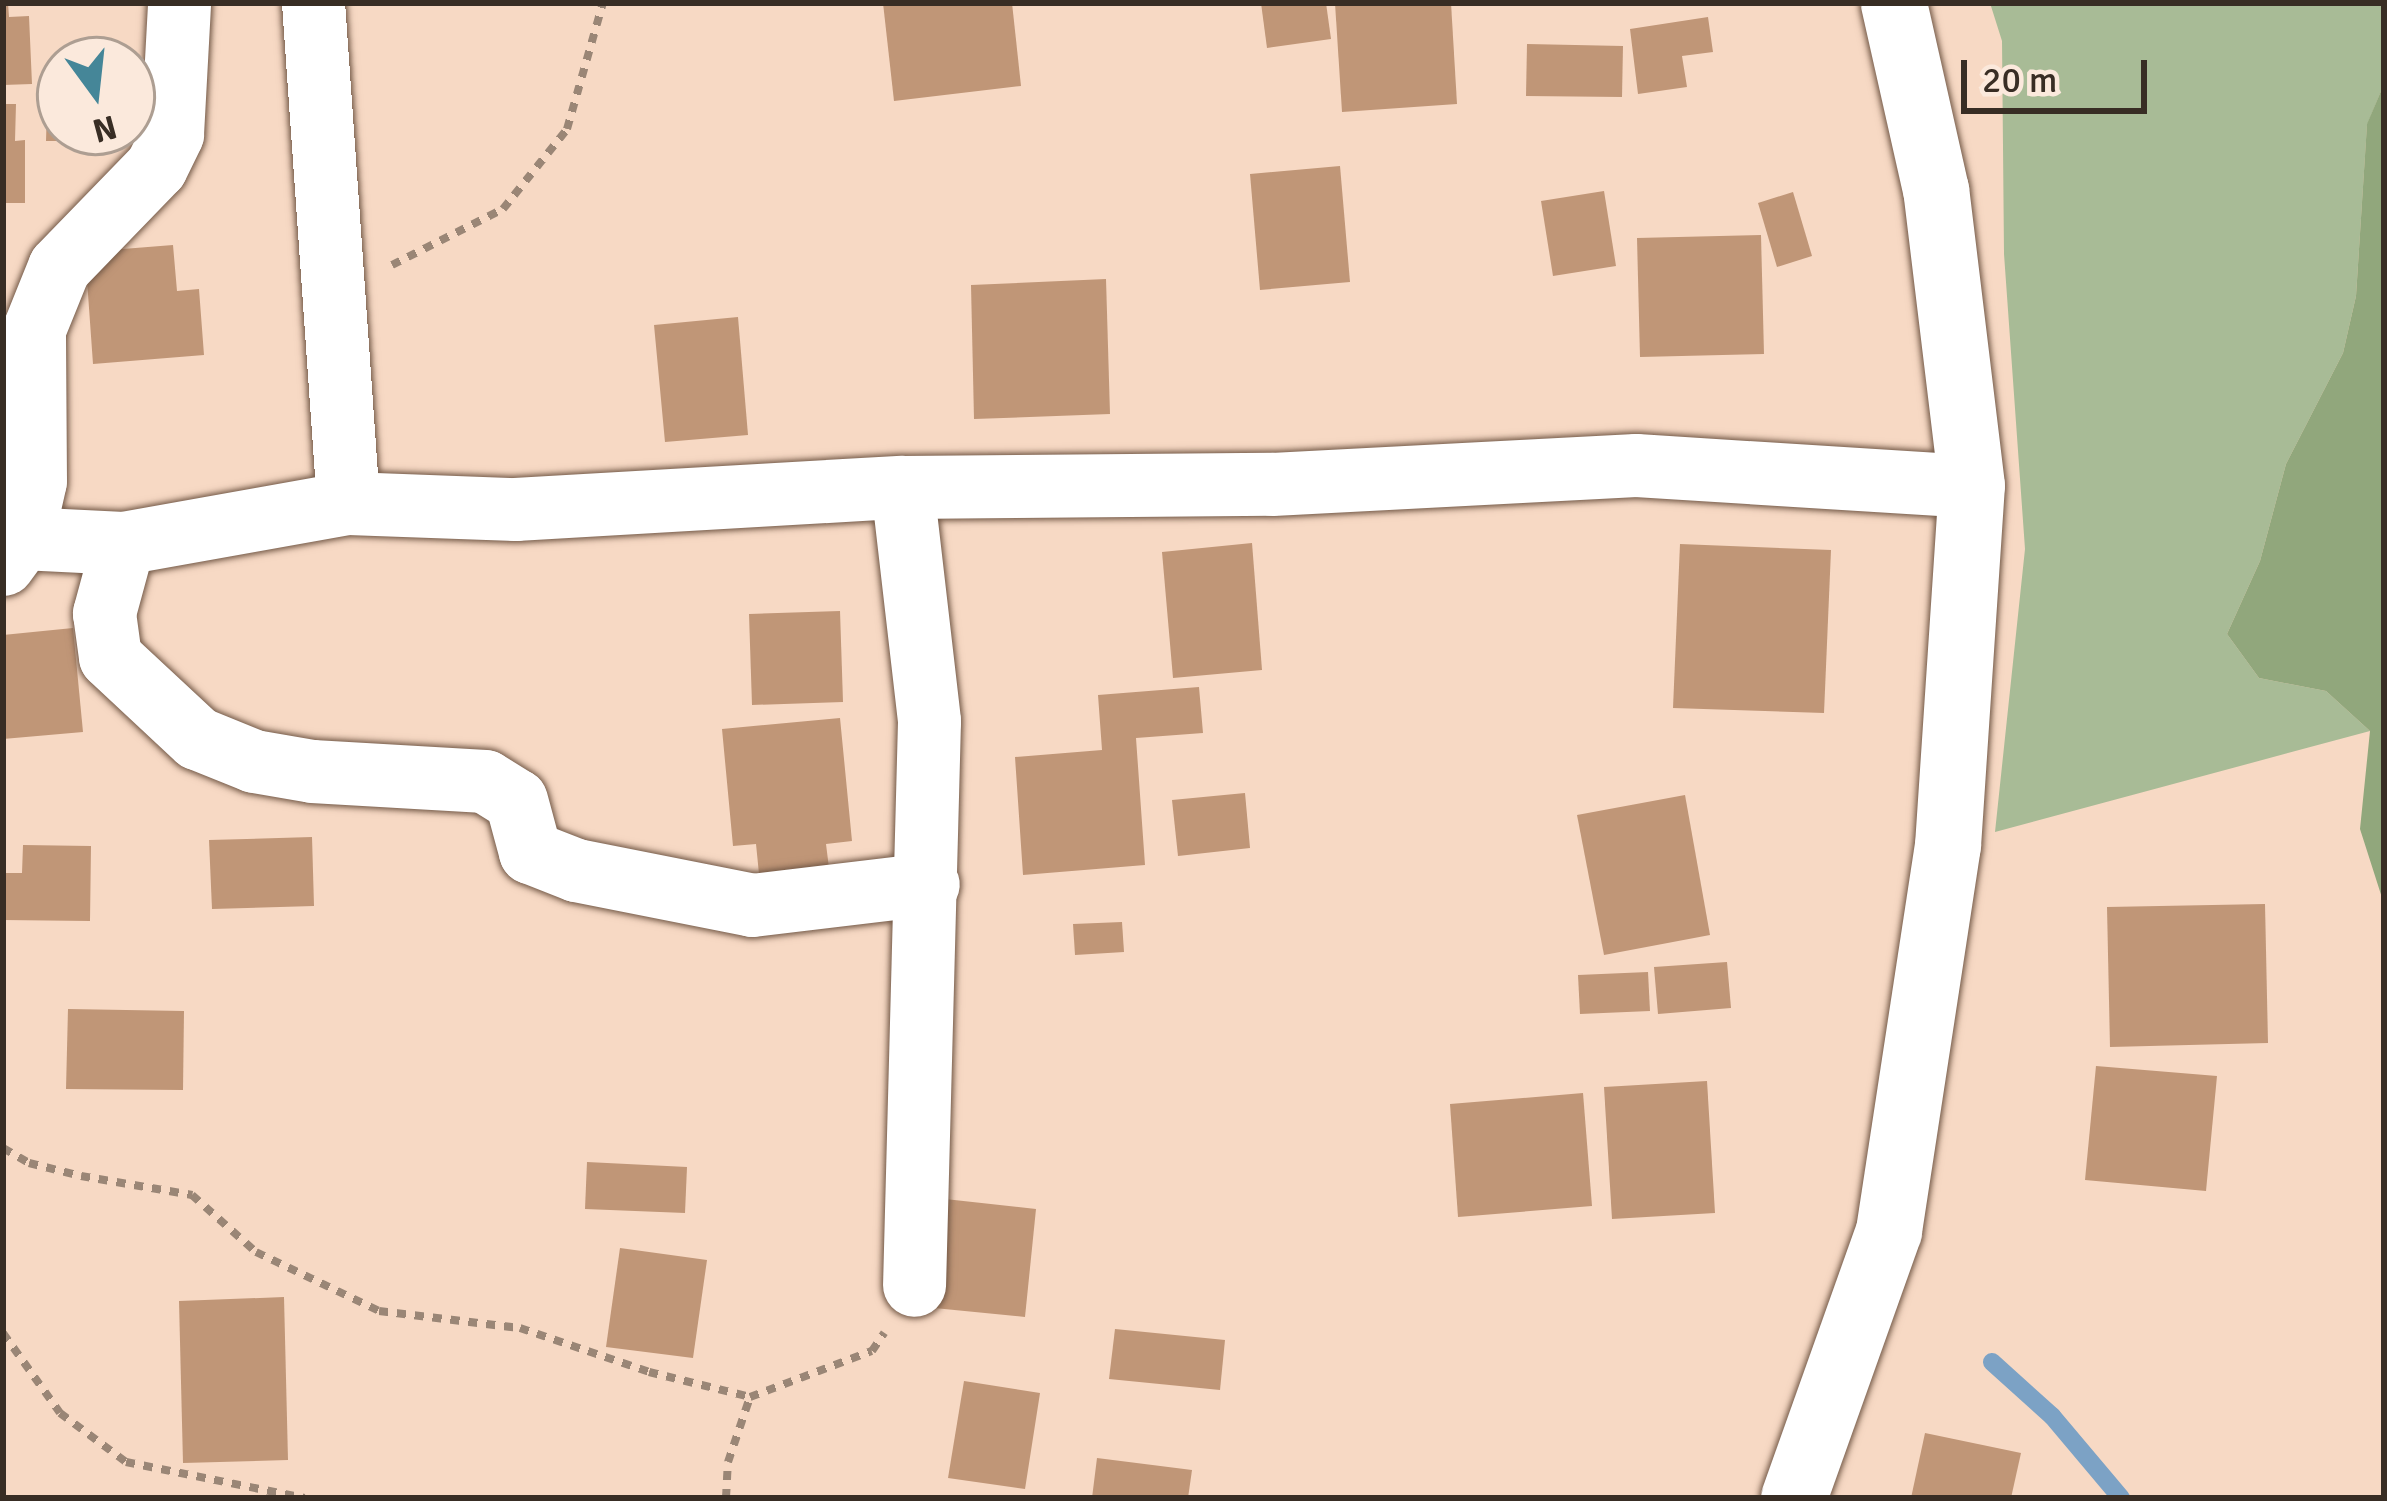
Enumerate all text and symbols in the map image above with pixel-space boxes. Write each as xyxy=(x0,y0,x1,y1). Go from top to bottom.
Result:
north arrow xyxy=(36,36,156,156)
scale bar xyxy=(1967,36,2153,110)
text: 20 m xyxy=(1982,58,2058,103)
text: N xyxy=(88,106,121,151)

